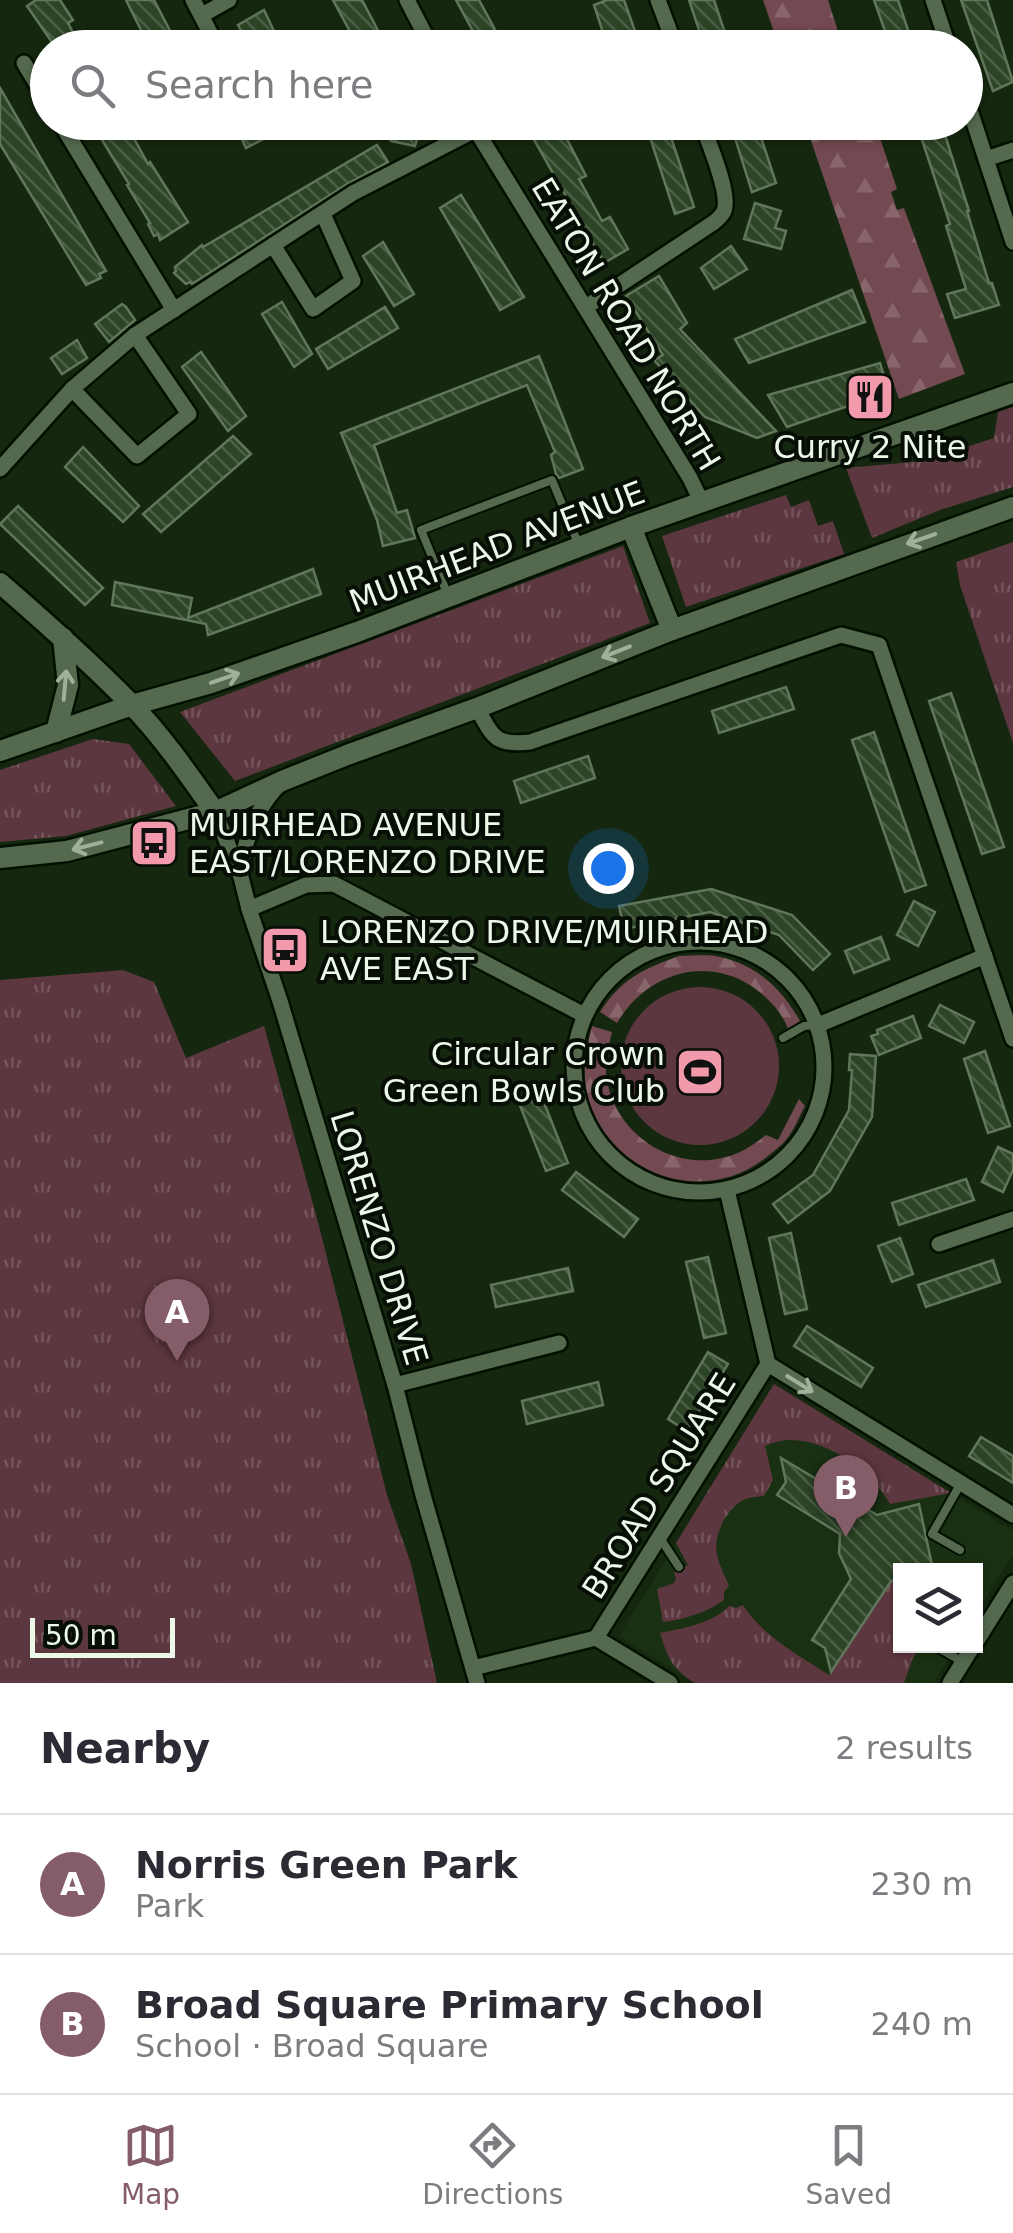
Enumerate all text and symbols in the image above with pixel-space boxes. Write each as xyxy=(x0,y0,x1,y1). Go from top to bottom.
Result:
search box xyxy=(30,30,983,140)
icon: search xyxy=(65,58,120,113)
text: Search here xyxy=(145,63,373,107)
street label: EATON ROAD NORTH xyxy=(524,171,728,477)
restaurant icon: Curry 2 Nite xyxy=(844,371,896,423)
place label: Curry 2 Nite xyxy=(773,428,967,466)
street label: MUIRHEAD AVENUE xyxy=(344,473,650,621)
one-way arrow xyxy=(905,531,937,549)
one-way arrow xyxy=(602,644,632,662)
one-way arrow xyxy=(209,667,241,685)
one-way arrow xyxy=(55,669,74,702)
place label: MUIRHEAD AVENUE EAST/LORENZO DRIVE xyxy=(189,806,546,881)
bus stop icon: MUIRHEAD AVENUE EAST/LORENZO DRIVE xyxy=(128,817,180,869)
one-way arrow xyxy=(72,838,104,856)
your location xyxy=(583,843,634,894)
place label: LORENZO DRIVE/MUIRHEAD AVE EAST xyxy=(320,913,768,988)
bus stop icon: LORENZO DRIVE/MUIRHEAD AVE EAST xyxy=(259,924,311,976)
place label: Circular Crown Green Bowls Club xyxy=(383,1035,665,1110)
sports icon: Circular Crown Green Bowls Club xyxy=(674,1046,726,1098)
street label: LORENZO DRIVE xyxy=(322,1106,436,1370)
pin: A xyxy=(144,1278,210,1361)
street label: BROAD SQUARE xyxy=(574,1366,744,1606)
one-way arrow xyxy=(785,1373,814,1394)
pin: B xyxy=(814,1454,878,1537)
map controls xyxy=(893,1563,983,1653)
button: layers xyxy=(893,1563,983,1653)
scale bar xyxy=(30,1613,175,1658)
text: 50 m xyxy=(45,1619,117,1652)
text: Nearby xyxy=(40,1724,210,1773)
text: 2 results xyxy=(835,1729,973,1767)
text: Norris Green Park xyxy=(135,1843,518,1887)
text: A xyxy=(60,1865,85,1903)
text: 230 m xyxy=(871,1865,973,1903)
text: Park xyxy=(135,1887,204,1925)
text: Broad Square Primary School xyxy=(135,1983,764,2027)
text: B xyxy=(60,2005,85,2043)
text: 240 m xyxy=(871,2005,973,2043)
text: School · Broad Square xyxy=(135,2027,488,2065)
tab: Map xyxy=(121,2118,180,2211)
tab: Directions xyxy=(422,2118,563,2211)
tab: Saved xyxy=(805,2118,892,2211)

